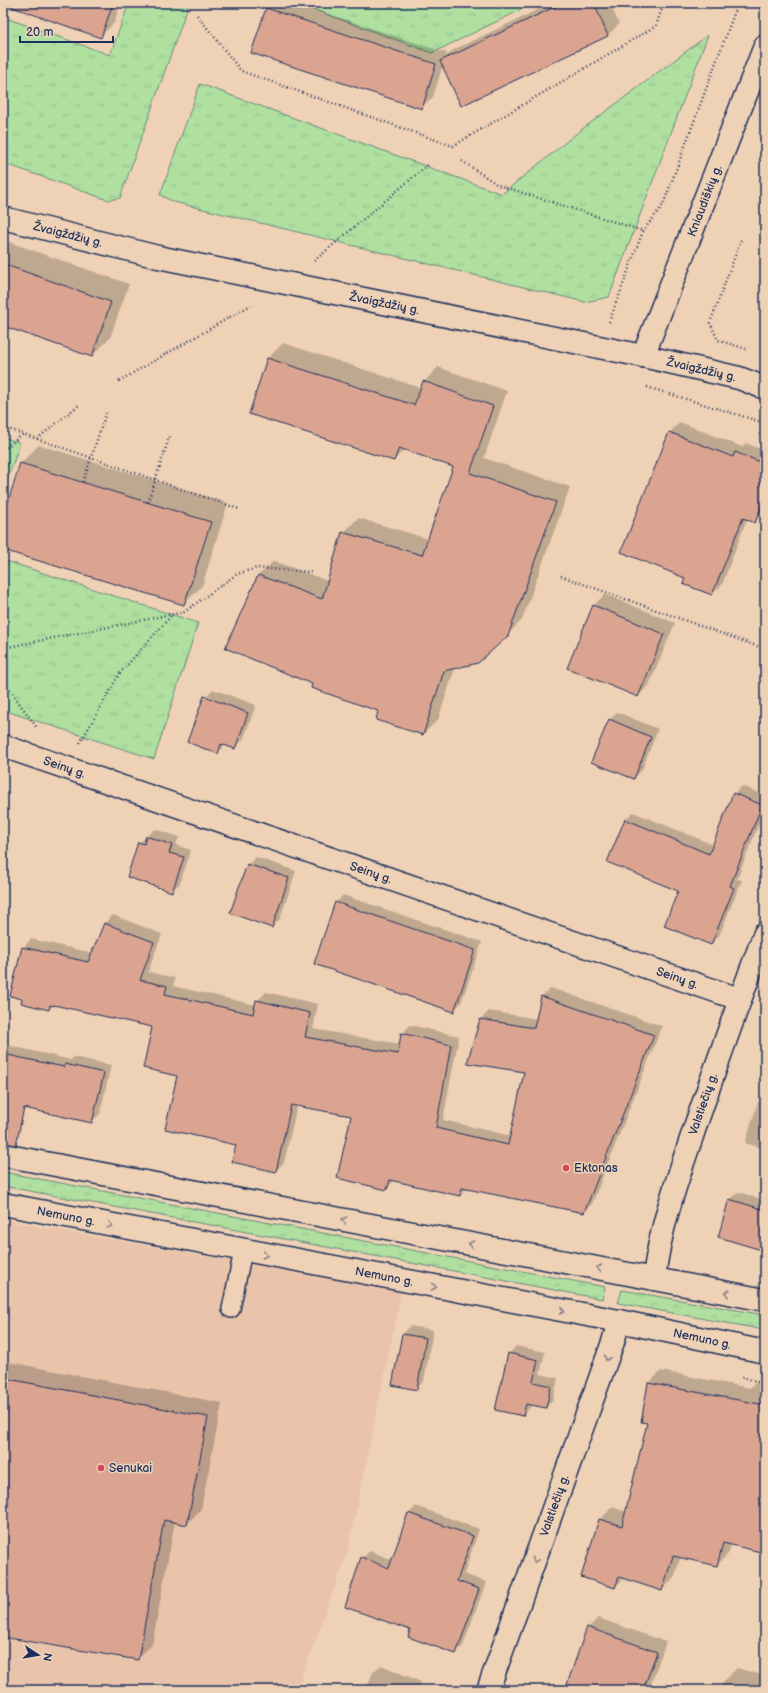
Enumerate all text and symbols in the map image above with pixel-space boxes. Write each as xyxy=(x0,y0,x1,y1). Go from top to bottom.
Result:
scale bar xyxy=(20,18,113,44)
text: 20 m xyxy=(26,25,53,40)
street label: Kniaudiškių g. xyxy=(685,163,725,239)
street label: Žvaigždžių g. xyxy=(31,217,104,250)
street label: Žvaigždžių g. xyxy=(347,288,421,318)
street label: Žvaigždžių g. xyxy=(664,353,737,385)
street label: Seinų g. xyxy=(41,753,87,781)
street label: Seinų g. xyxy=(348,858,394,887)
street label: Seinų g. xyxy=(654,964,700,992)
street label: Valstiečių g. xyxy=(685,1071,721,1137)
place label: Ektonas xyxy=(574,1161,618,1176)
marker: Ektonas xyxy=(561,1163,571,1173)
street label: Nemuno g. xyxy=(36,1203,96,1229)
one-way arrow xyxy=(340,1216,347,1224)
one-way arrow xyxy=(107,1220,113,1229)
one-way arrow xyxy=(468,1240,474,1249)
one-way arrow xyxy=(262,1250,268,1259)
street label: Nemuno g. xyxy=(354,1264,414,1289)
one-way arrow xyxy=(596,1264,602,1273)
one-way arrow xyxy=(431,1282,437,1290)
one-way arrow xyxy=(724,1289,730,1297)
one-way arrow xyxy=(559,1306,565,1314)
street label: Nemuno g. xyxy=(672,1325,732,1352)
one-way arrow xyxy=(604,1355,612,1362)
place label: Senukai xyxy=(109,1461,152,1476)
marker: Senukai xyxy=(96,1463,106,1473)
street label: Valstiečių g. xyxy=(536,1473,572,1538)
one-way arrow xyxy=(531,1556,539,1563)
north arrow xyxy=(18,1635,58,1675)
text: N xyxy=(40,1652,55,1662)

